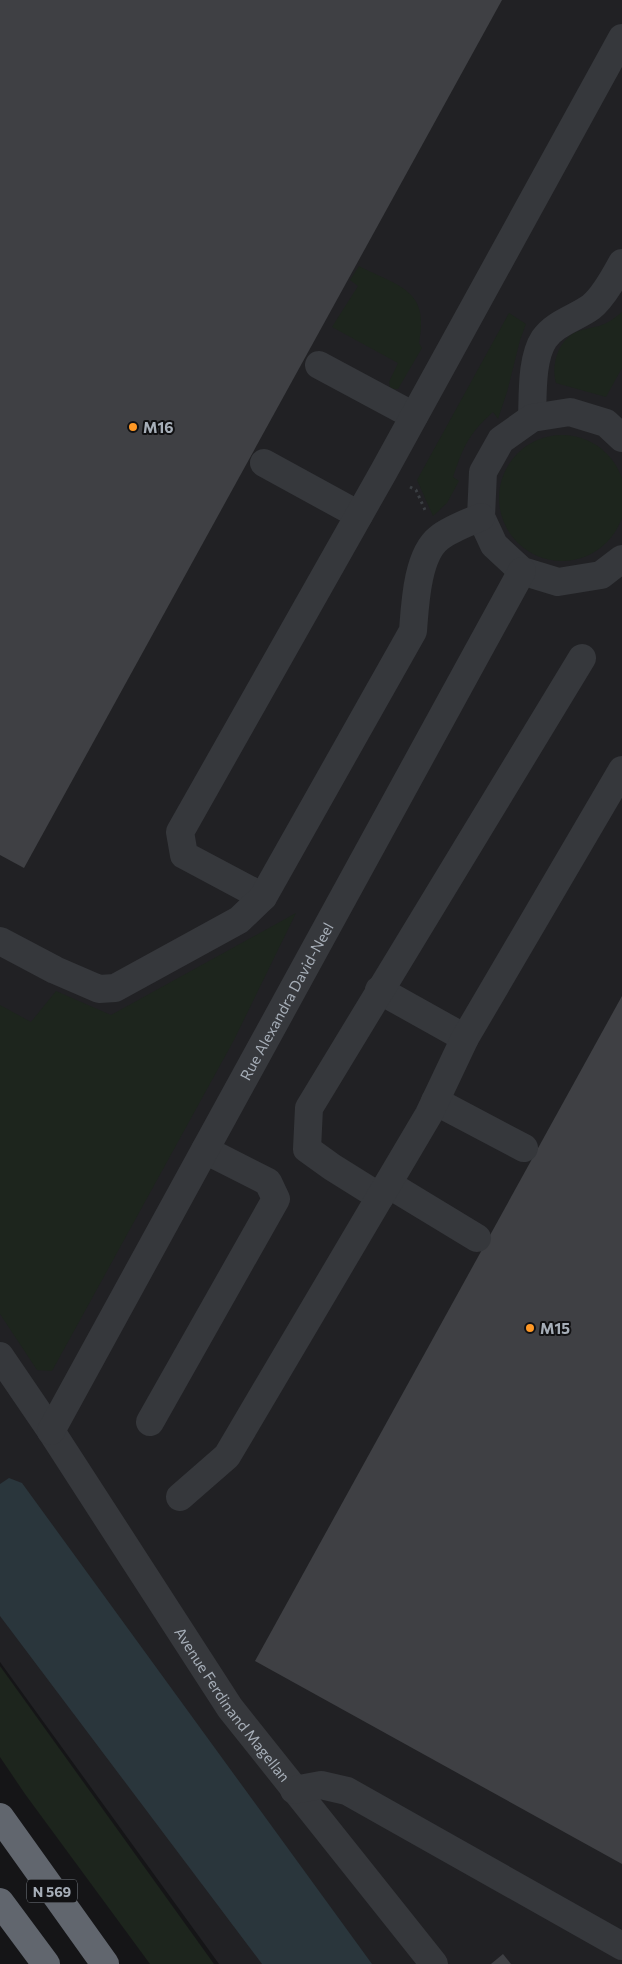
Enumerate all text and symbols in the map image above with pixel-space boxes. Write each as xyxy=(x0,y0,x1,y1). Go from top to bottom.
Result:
place label: M16 xyxy=(143,418,174,436)
marker: M16 xyxy=(127,421,139,433)
street label: Rue Alexandra David-Neel xyxy=(236,919,337,1083)
place label: M15 xyxy=(540,1319,570,1337)
marker: M15 xyxy=(524,1322,536,1334)
street label: Avenue Ferdinand Magellan xyxy=(171,1624,294,1785)
road number: N 569 xyxy=(27,1880,77,1902)

